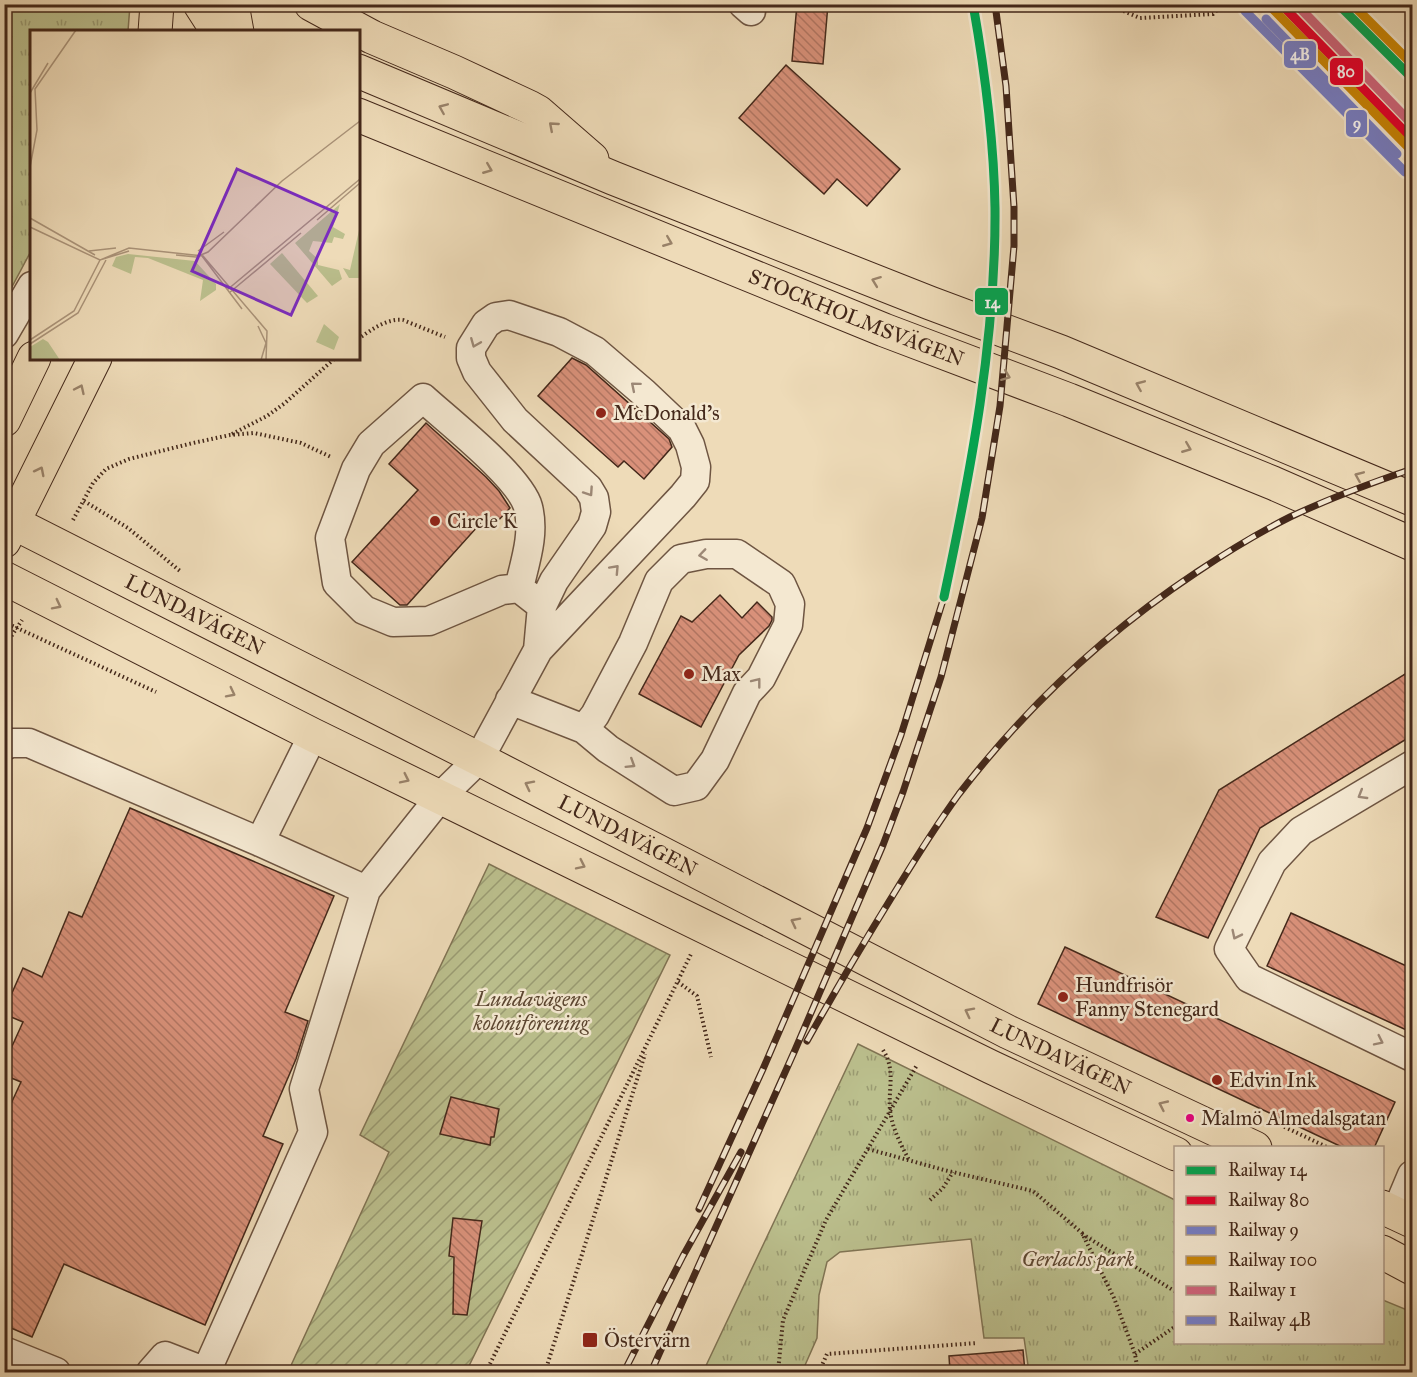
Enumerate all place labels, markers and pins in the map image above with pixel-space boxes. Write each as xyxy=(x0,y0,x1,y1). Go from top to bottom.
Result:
place label: McDonald's xyxy=(613,400,720,426)
marker: McDonald's xyxy=(594,406,608,420)
place label: Circle K xyxy=(447,508,519,534)
marker: Circle K xyxy=(428,514,442,528)
place label: Max xyxy=(701,661,742,687)
marker: Max xyxy=(682,667,696,681)
place label: Hundfrisör Fanny Stenegard xyxy=(1075,972,1220,1022)
marker: Hundfrisör Fanny Stenegard xyxy=(1056,990,1070,1004)
place label: Edvin Ink xyxy=(1229,1067,1317,1093)
marker: Edvin Ink xyxy=(1210,1073,1224,1087)
place label: Malmö Almedalsgatan xyxy=(1201,1106,1386,1131)
marker: Malmö Almedalsgatan xyxy=(1184,1112,1196,1124)
place label: Östervärn xyxy=(604,1327,690,1353)
marker: Östervärn xyxy=(581,1331,599,1349)

